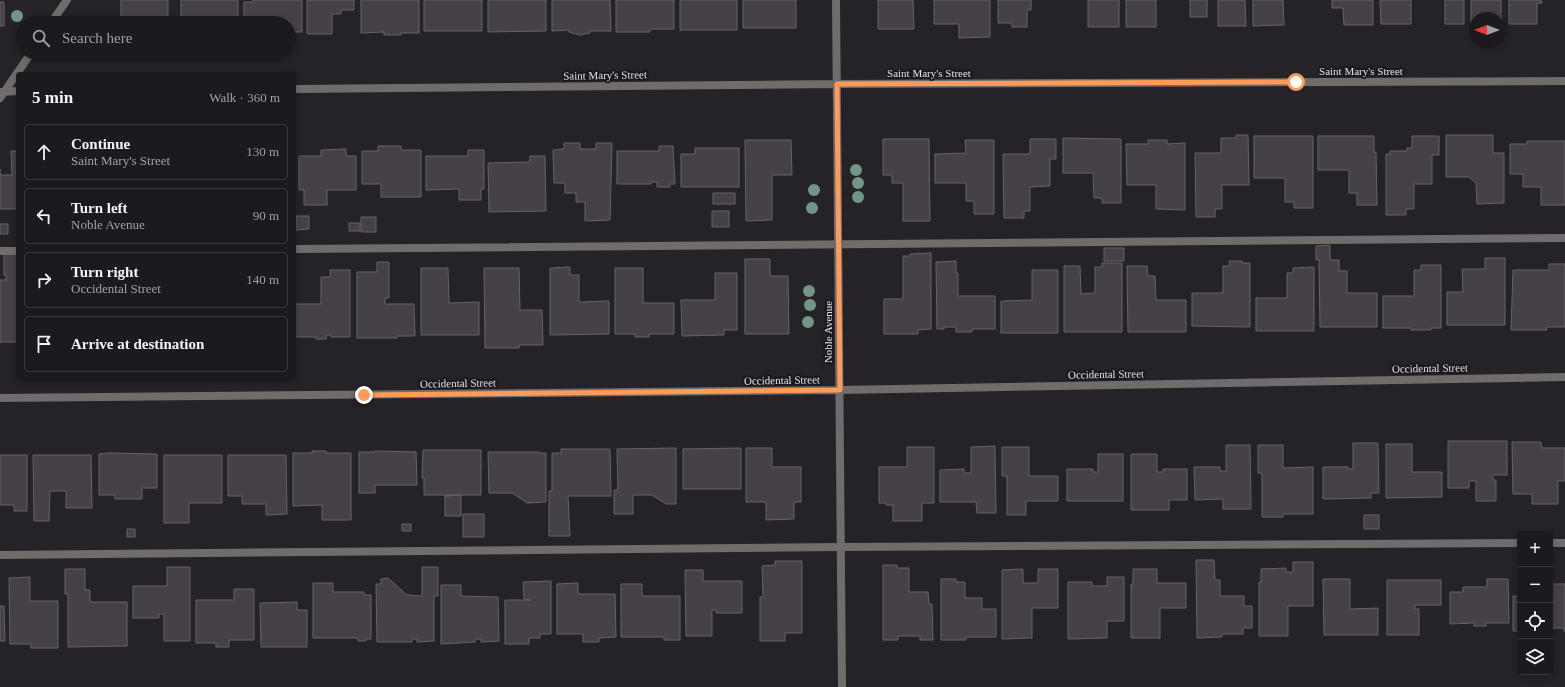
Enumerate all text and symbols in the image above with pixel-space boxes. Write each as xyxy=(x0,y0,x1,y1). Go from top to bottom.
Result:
north arrow xyxy=(1469,12,1505,48)
search box xyxy=(16,16,296,60)
icon: search xyxy=(30,27,52,49)
text: Search here xyxy=(62,30,132,46)
street label: Saint Mary's Street xyxy=(1319,65,1403,77)
street label: Saint Mary's Street xyxy=(887,67,971,79)
street label: Saint Mary's Street xyxy=(563,68,647,82)
route start xyxy=(1287,73,1305,91)
text: 5 min xyxy=(32,88,73,107)
text: Walk · 360 m xyxy=(209,90,280,105)
text: Continue xyxy=(71,136,130,152)
icon: ahead xyxy=(33,141,55,163)
text: 130 m xyxy=(246,144,279,159)
text: Saint Mary's Street xyxy=(71,153,170,168)
text: Turn left xyxy=(71,200,128,216)
icon: left xyxy=(33,205,55,227)
text: 90 m xyxy=(253,208,279,223)
text: Noble Avenue xyxy=(71,217,145,232)
text: Turn right xyxy=(71,264,138,280)
icon: right xyxy=(33,269,55,291)
text: 140 m xyxy=(246,272,279,287)
text: Occidental Street xyxy=(71,281,161,296)
street label: Noble Avenue xyxy=(822,301,834,363)
icon: arrive xyxy=(33,333,55,355)
text: Arrive at destination xyxy=(71,336,204,352)
street label: Occidental Street xyxy=(1392,361,1468,375)
street label: Occidental Street xyxy=(1068,367,1144,381)
street label: Occidental Street xyxy=(744,373,820,387)
street label: Occidental Street xyxy=(420,376,496,390)
route end xyxy=(355,386,373,404)
map controls xyxy=(1517,531,1553,675)
button: + xyxy=(1517,531,1553,567)
button: − xyxy=(1517,567,1553,603)
button: locate xyxy=(1517,603,1553,639)
button: layers xyxy=(1517,639,1553,675)

